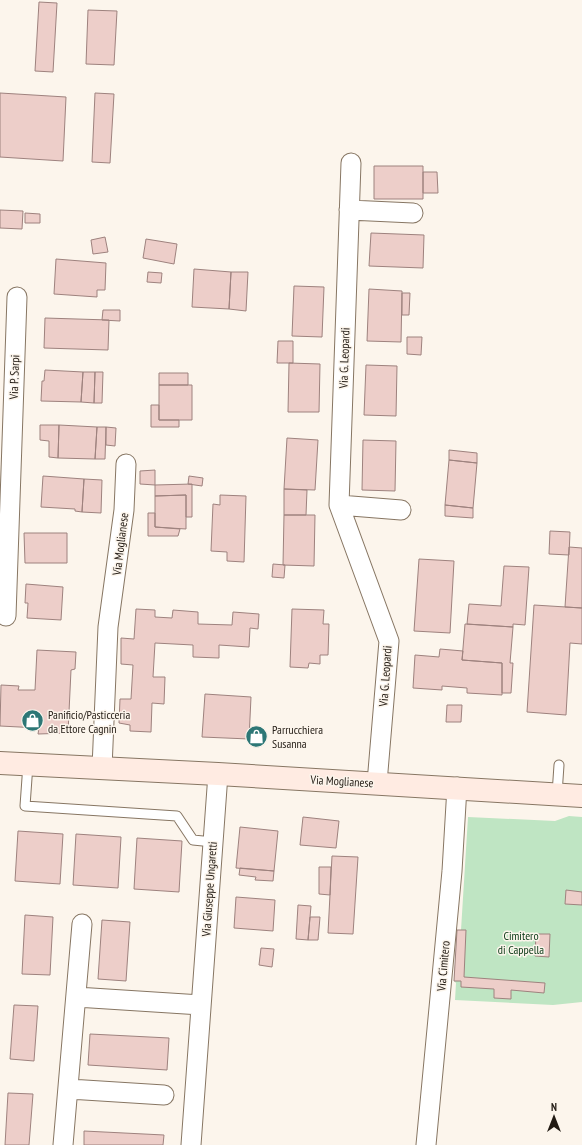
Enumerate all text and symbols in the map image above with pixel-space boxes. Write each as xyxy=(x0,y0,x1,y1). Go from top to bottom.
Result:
street label: Via G. Leopardi xyxy=(335,327,353,390)
street label: Via P. Sarpi xyxy=(6,354,22,401)
street label: Via Moglianese xyxy=(109,512,131,577)
street label: Via G. Leopardi xyxy=(375,645,395,708)
place label: Panificio/Pasticceria da Ettore Cagnin xyxy=(48,707,130,736)
shop icon: Panificio/Pasticceria da Ettore Cagnin xyxy=(20,708,46,734)
place label: Parrucchiera Susanna xyxy=(272,722,323,751)
shop icon: Parrucchiera Susanna xyxy=(243,723,269,749)
street label: Via Moglianese xyxy=(309,772,374,790)
street label: Via Giuseppe Ungaretti xyxy=(198,841,220,938)
park label: Cimitero di Cappella xyxy=(498,928,544,957)
street label: Via Cimitero xyxy=(433,940,453,993)
north arrow xyxy=(534,1097,574,1137)
text: N xyxy=(551,1100,557,1114)

